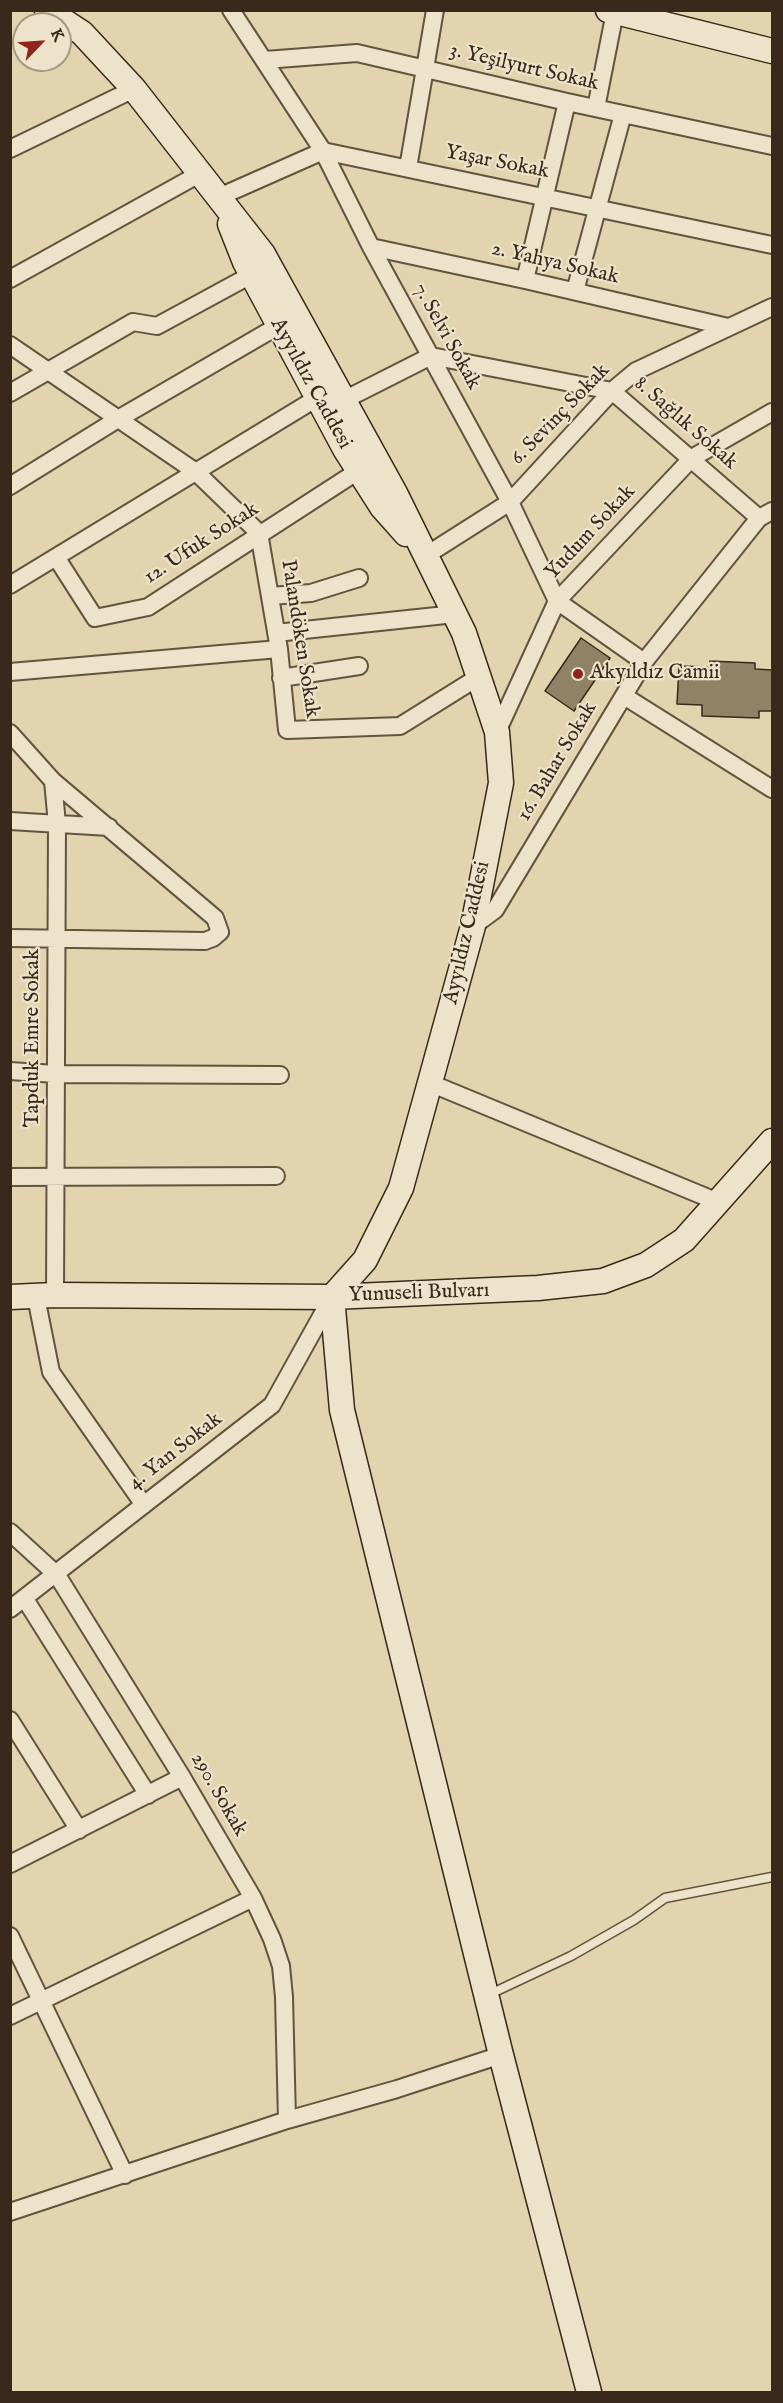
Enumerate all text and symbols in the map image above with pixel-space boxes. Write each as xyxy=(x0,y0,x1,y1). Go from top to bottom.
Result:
north arrow xyxy=(12,12,72,72)
text: K xyxy=(45,26,68,45)
street label: 3. Yeşilyurt Sokak xyxy=(447,39,601,97)
street label: Yaşar Sokak xyxy=(443,141,551,185)
street label: 2. Yahya Sokak xyxy=(489,237,621,291)
street label: 7. Selvi Sokak xyxy=(406,279,486,395)
street label: Ayyıldız Caddesi xyxy=(264,314,356,454)
street label: 6. Sevinç Sokak xyxy=(506,359,616,471)
street label: 8. Sağlık Sokak xyxy=(628,372,742,476)
street label: Yudum Sokak xyxy=(541,480,641,586)
street label: 12. Ufuk Sokak xyxy=(140,498,264,590)
street label: Palandöken Sokak xyxy=(274,558,324,720)
place label: Akyıldız Camii xyxy=(590,661,720,687)
marker: Akyıldız Camii xyxy=(571,667,585,681)
street label: 16. Bahar Sokak xyxy=(512,698,604,826)
street label: Ayyıldız Caddesi xyxy=(439,859,497,1007)
street label: Tapduk Emre Sokak xyxy=(21,949,47,1127)
street label: Yunuseli Bulvarı xyxy=(348,1279,490,1309)
street label: 4. Yan Sokak xyxy=(124,1408,228,1496)
street label: 290. Sokak xyxy=(184,1749,252,1841)

